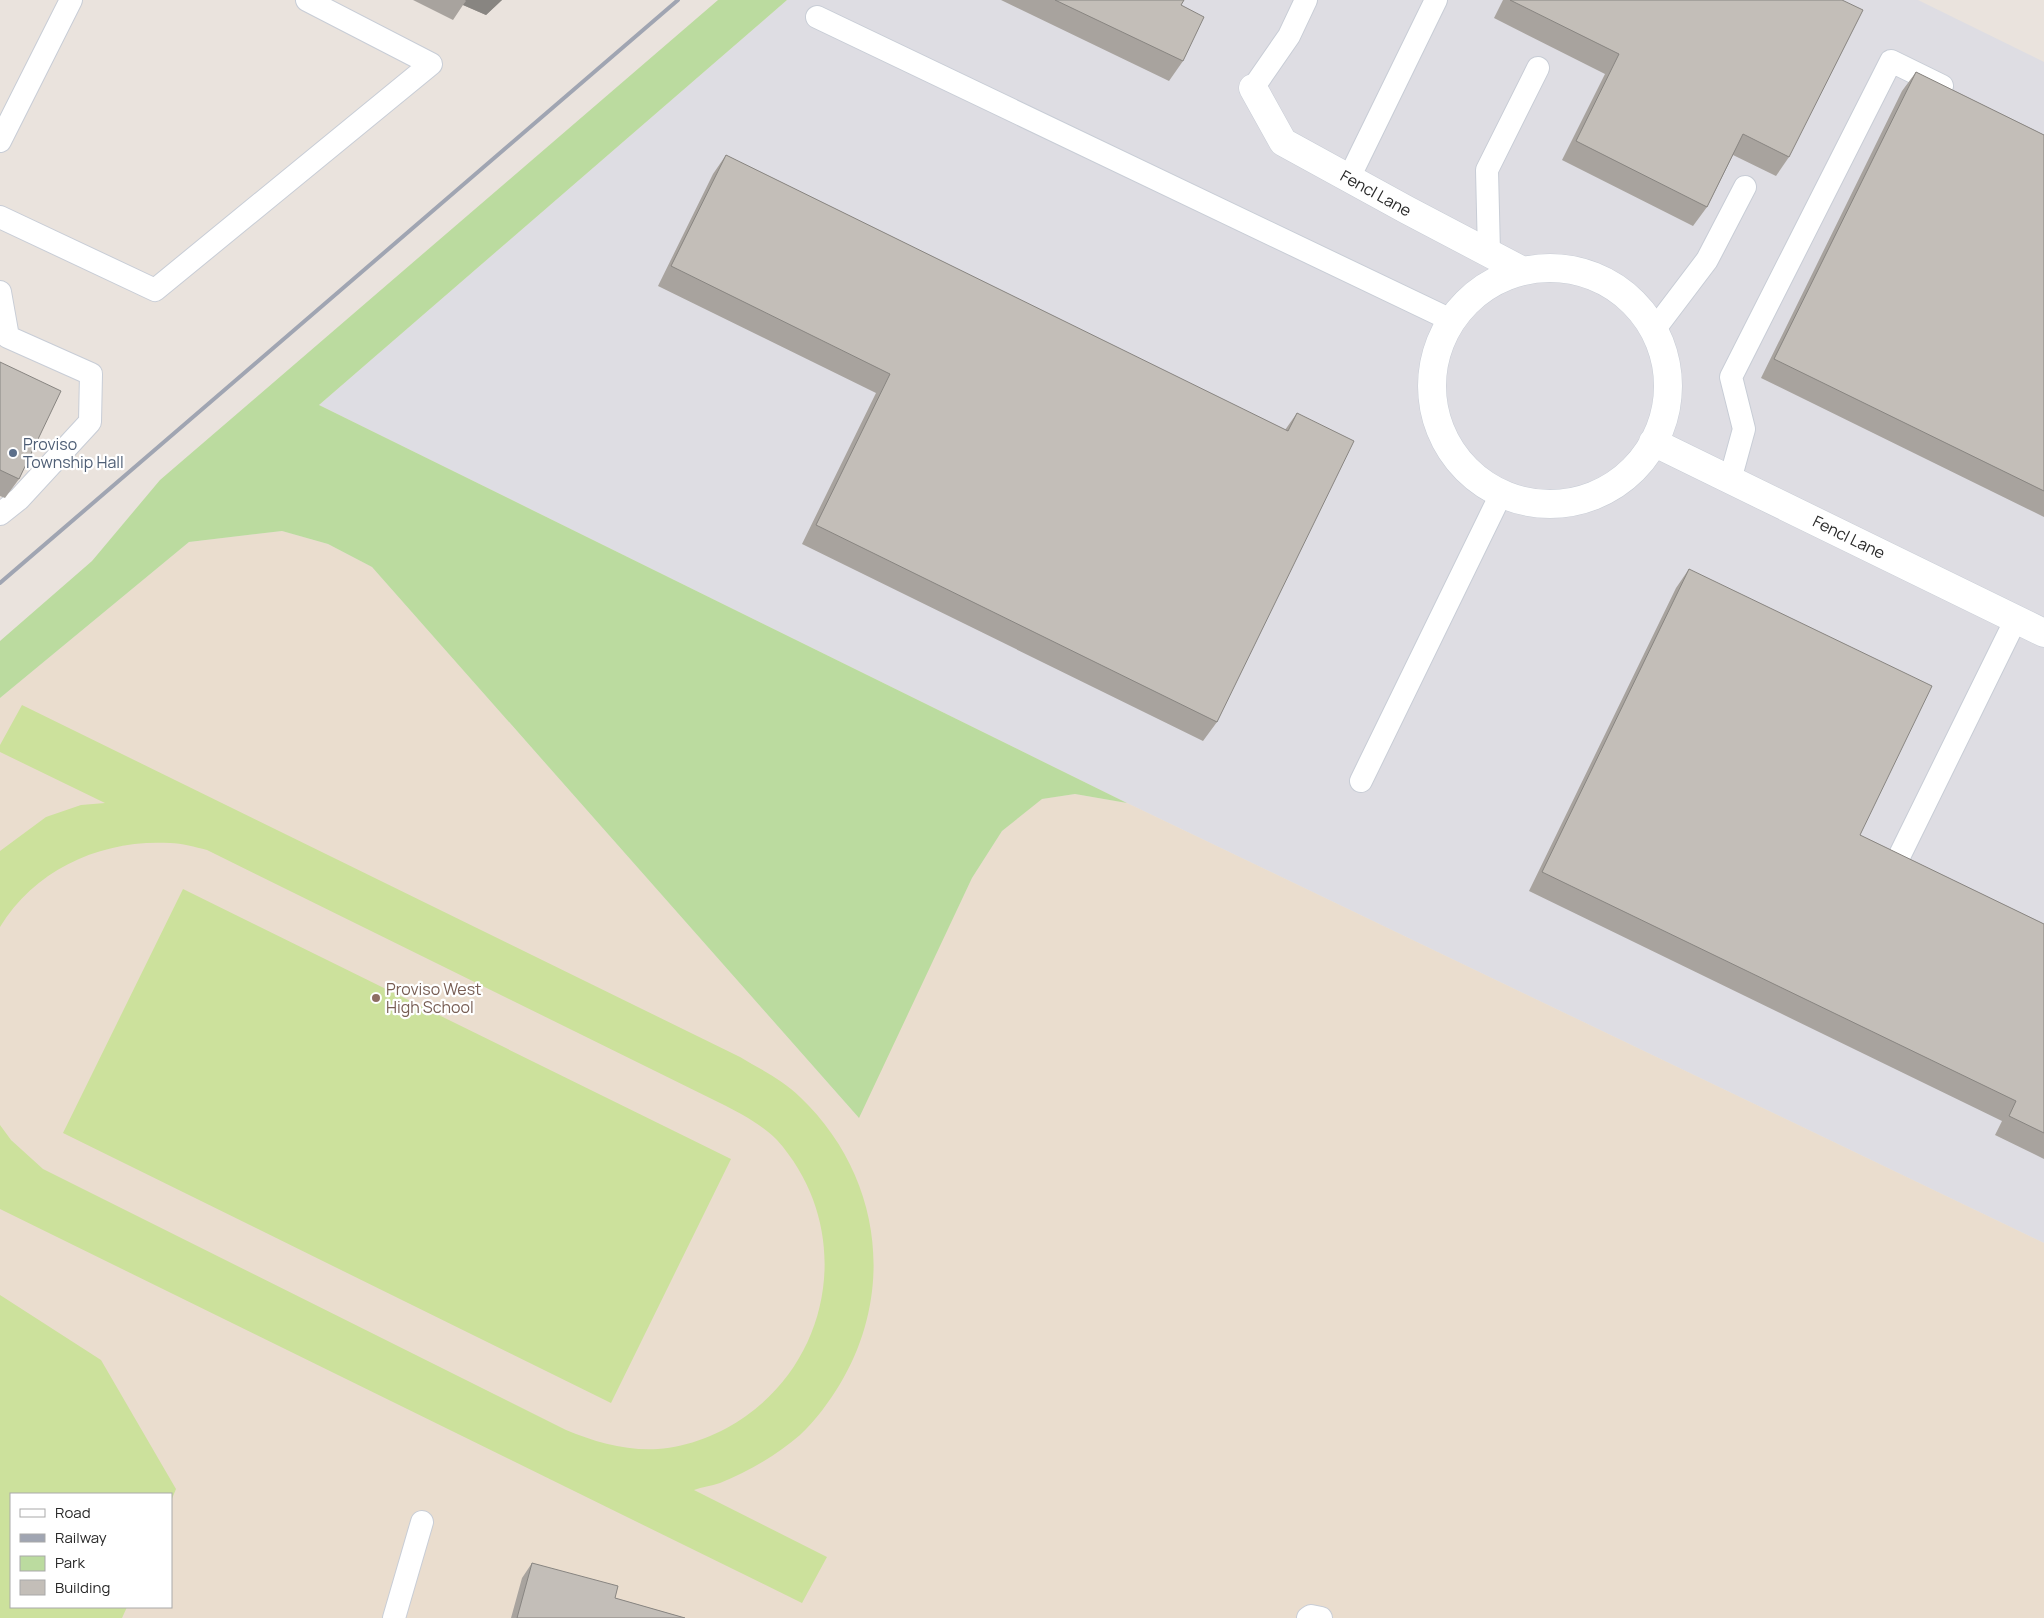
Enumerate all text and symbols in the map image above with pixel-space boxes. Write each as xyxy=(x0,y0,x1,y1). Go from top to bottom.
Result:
street label: Fencl Lane xyxy=(1337,165,1415,221)
place label: Proviso Township Hall xyxy=(23,433,124,473)
marker: Proviso Township Hall xyxy=(7,447,19,459)
street label: Fencl Lane xyxy=(1809,510,1889,564)
place label: Proviso West High School xyxy=(386,978,482,1018)
marker: Proviso West High School xyxy=(370,992,382,1004)
legend xyxy=(10,1493,172,1608)
text: Road xyxy=(55,1502,91,1523)
text: Railway xyxy=(55,1527,107,1548)
text: Park xyxy=(55,1552,85,1573)
text: Building xyxy=(55,1577,110,1598)

